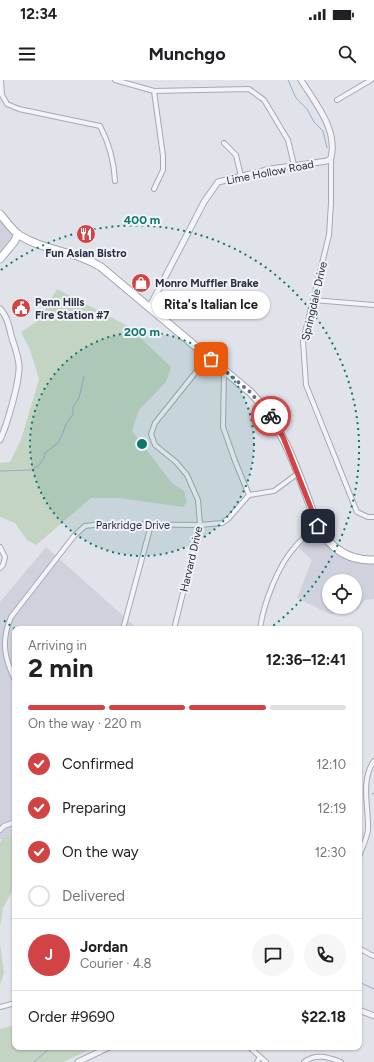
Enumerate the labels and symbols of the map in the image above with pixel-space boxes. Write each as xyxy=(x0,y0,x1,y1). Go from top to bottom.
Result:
street label: Lime Hollow Road xyxy=(225,158,315,187)
text: 400 m xyxy=(124,213,160,227)
restaurant icon: Fun Asian Bistro xyxy=(75,223,97,245)
place label: Fun Asian Bistro xyxy=(45,247,127,260)
street label: Springdale Drive xyxy=(299,260,330,342)
shop icon: Monro Muffler Brake xyxy=(130,272,152,294)
place label: Monro Muffler Brake xyxy=(155,277,259,290)
callout: Rita's Italian Ice xyxy=(152,291,270,319)
place label: Penn Hills Fire Station #7 xyxy=(35,296,109,322)
public building icon: Penn Hills Fire Station #7 xyxy=(10,297,32,319)
text: 200 m xyxy=(124,325,160,339)
pin xyxy=(194,342,228,376)
courier xyxy=(251,396,291,436)
centre of rings xyxy=(135,437,149,451)
pin xyxy=(301,509,335,543)
street label: Parkridge Drive xyxy=(96,519,170,532)
street label: Harvard Drive xyxy=(178,525,205,593)

